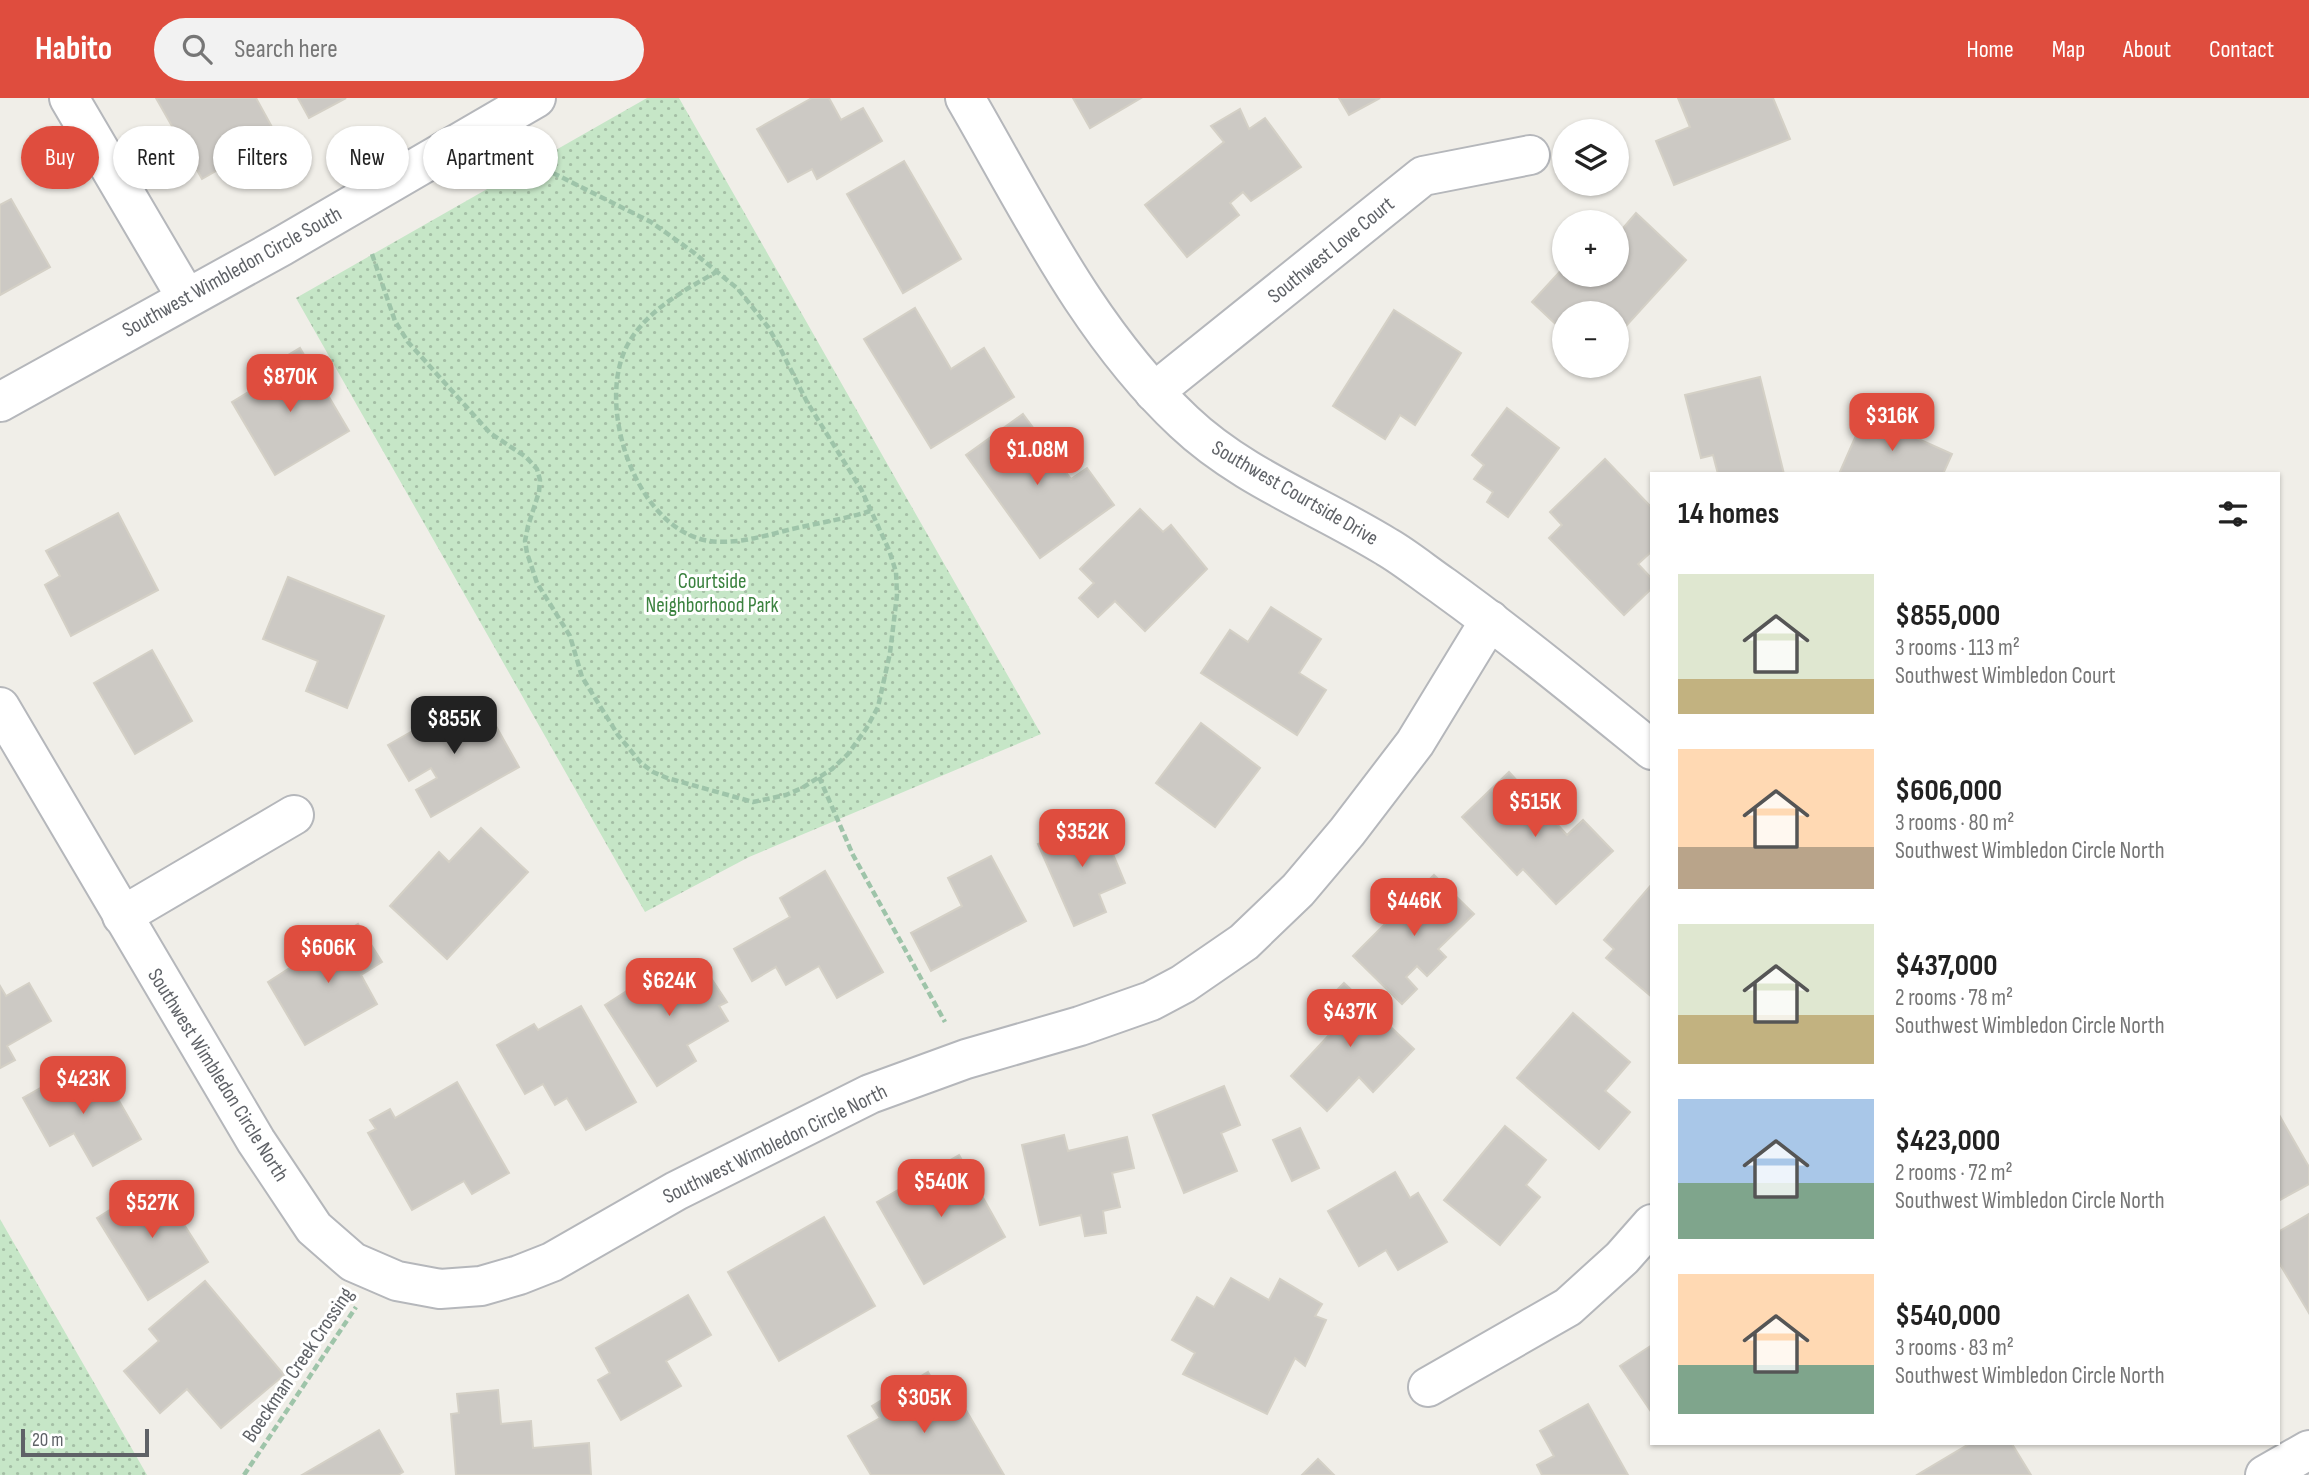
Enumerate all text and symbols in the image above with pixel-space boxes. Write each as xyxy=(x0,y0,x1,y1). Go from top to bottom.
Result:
search box xyxy=(154,18,644,81)
text: Habito xyxy=(35,29,112,69)
icon: search xyxy=(178,30,216,68)
text: Search here xyxy=(234,34,338,65)
text: Home xyxy=(1966,35,2014,64)
text: Map xyxy=(2052,35,2085,64)
text: About xyxy=(2123,35,2171,64)
text: Contact xyxy=(2209,35,2274,64)
map controls xyxy=(1552,119,1629,378)
button: layers xyxy=(1552,119,1629,196)
chip: Buy xyxy=(21,126,99,189)
chip: Rent xyxy=(113,126,199,189)
chip: Filters xyxy=(213,126,312,189)
chip: New xyxy=(326,126,409,189)
chip: Apartment xyxy=(423,126,558,189)
street label: Southwest Love Court xyxy=(1263,191,1399,309)
street label: Southwest Wimbledon Circle South xyxy=(118,201,346,343)
button: + xyxy=(1552,210,1629,287)
button: − xyxy=(1552,301,1629,378)
pin: $870K xyxy=(241,354,339,414)
text: $870K xyxy=(263,363,317,391)
pin: $316K xyxy=(1843,394,1941,453)
text: $316K xyxy=(1865,402,1919,430)
pin: $1.08M xyxy=(980,428,1094,487)
street label: Southwest Courtside Drive xyxy=(1207,435,1383,551)
text: $1.08M xyxy=(1006,436,1068,464)
icon: filters xyxy=(2214,495,2252,533)
text: 14 homes xyxy=(1678,496,1779,532)
park label: Courtside Neighborhood Park xyxy=(645,569,779,618)
text: $855,000 xyxy=(1895,598,2000,634)
icon: home xyxy=(1734,602,1818,686)
text: 3 rooms · 113 m² xyxy=(1895,634,2020,662)
text: Southwest Wimbledon Court xyxy=(1895,662,2116,690)
pin: $855K xyxy=(405,696,503,756)
text: $855K xyxy=(427,705,481,733)
text: $606,000 xyxy=(1895,773,2002,809)
icon: home xyxy=(1734,777,1818,861)
pin: $515K xyxy=(1486,780,1584,839)
text: $515K xyxy=(1509,788,1561,816)
text: 3 rooms · 80 m² xyxy=(1895,809,2014,837)
pin: $352K xyxy=(1033,810,1131,869)
text: $352K xyxy=(1055,818,1109,846)
text: Southwest Wimbledon Circle North xyxy=(1895,837,2165,865)
pin: $446K xyxy=(1365,878,1463,938)
text: $446K xyxy=(1386,887,1442,915)
pin: $606K xyxy=(279,926,377,985)
text: $606K xyxy=(300,934,356,962)
text: $437,000 xyxy=(1895,948,1998,984)
icon: home xyxy=(1734,952,1818,1036)
pin: $624K xyxy=(620,958,718,1018)
street label: Southwest Wimbledon Circle North xyxy=(142,964,294,1186)
text: $624K xyxy=(642,967,696,995)
text: 2 rooms · 78 m² xyxy=(1895,984,2013,1012)
pin: $437K xyxy=(1301,990,1399,1049)
text: $437K xyxy=(1323,998,1377,1026)
text: Southwest Wimbledon Circle North xyxy=(1895,1012,2165,1040)
pin: $423K xyxy=(34,1056,132,1116)
text: $423K xyxy=(56,1065,110,1093)
street label: Southwest Wimbledon Circle North xyxy=(659,1079,891,1209)
text: $423,000 xyxy=(1895,1123,2000,1159)
icon: home xyxy=(1734,1127,1818,1211)
text: 2 rooms · 72 m² xyxy=(1895,1159,2013,1187)
pin: $540K xyxy=(892,1160,990,1219)
text: $540K xyxy=(914,1168,968,1196)
pin: $527K xyxy=(103,1180,201,1240)
text: Southwest Wimbledon Circle North xyxy=(1895,1187,2165,1215)
text: $527K xyxy=(125,1189,179,1217)
street label: Boeckman Creek Crossing xyxy=(237,1283,359,1447)
text: $540,000 xyxy=(1895,1298,2001,1334)
icon: home xyxy=(1734,1302,1818,1386)
text: 3 rooms · 83 m² xyxy=(1895,1334,2014,1362)
text: Southwest Wimbledon Circle North xyxy=(1895,1362,2165,1390)
pin: $305K xyxy=(875,1376,973,1435)
text: $305K xyxy=(897,1384,951,1412)
scale bar xyxy=(21,1426,149,1458)
text: 20 m xyxy=(32,1429,64,1452)

